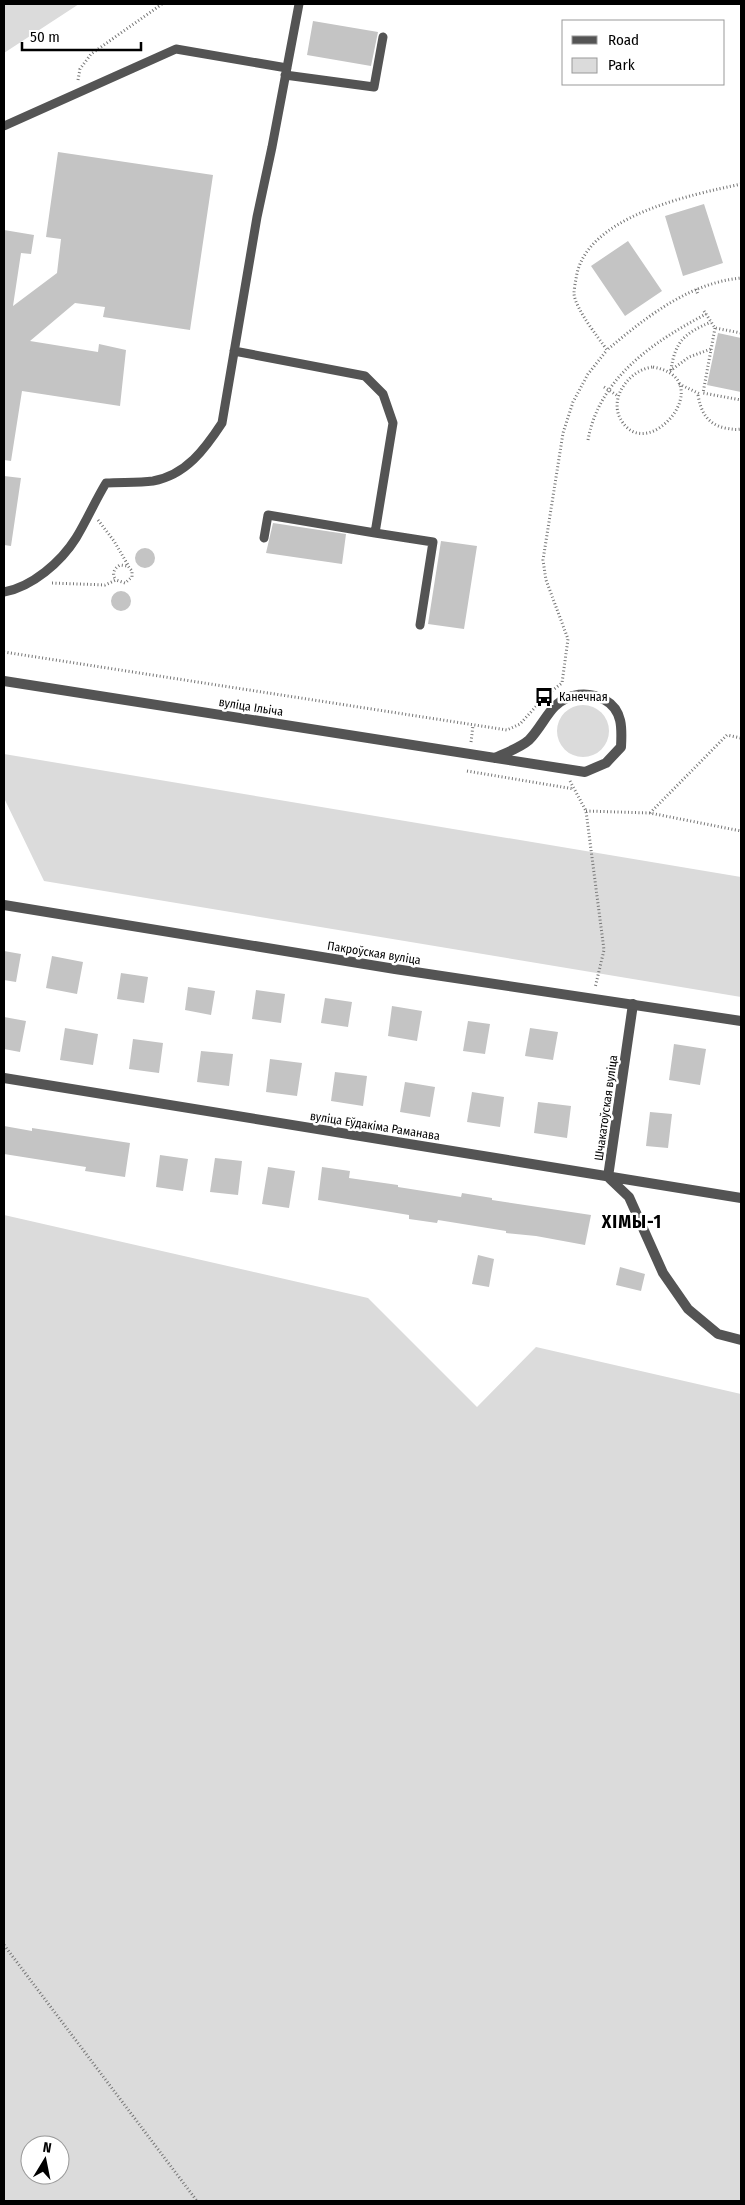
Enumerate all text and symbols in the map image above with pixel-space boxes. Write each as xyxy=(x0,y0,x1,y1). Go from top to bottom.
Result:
scale bar xyxy=(22,20,141,52)
legend xyxy=(562,20,725,85)
text: 50 m xyxy=(30,28,60,46)
text: Road xyxy=(608,31,639,49)
text: Park xyxy=(608,56,635,74)
bus stop icon: Канечная xyxy=(533,686,555,708)
place label: Канечная xyxy=(559,690,608,704)
street label: вуліца Ільіча xyxy=(218,695,284,719)
street label: Пакроўская вуліца xyxy=(326,939,422,967)
street label: Шчакатоўская вуліца xyxy=(592,1054,620,1162)
street label: вуліца Еўдакіма Раманава xyxy=(309,1109,441,1143)
district label: ХІМЫ-1 xyxy=(601,1211,662,1233)
north arrow xyxy=(20,2135,70,2185)
text: N xyxy=(42,2139,53,2157)

